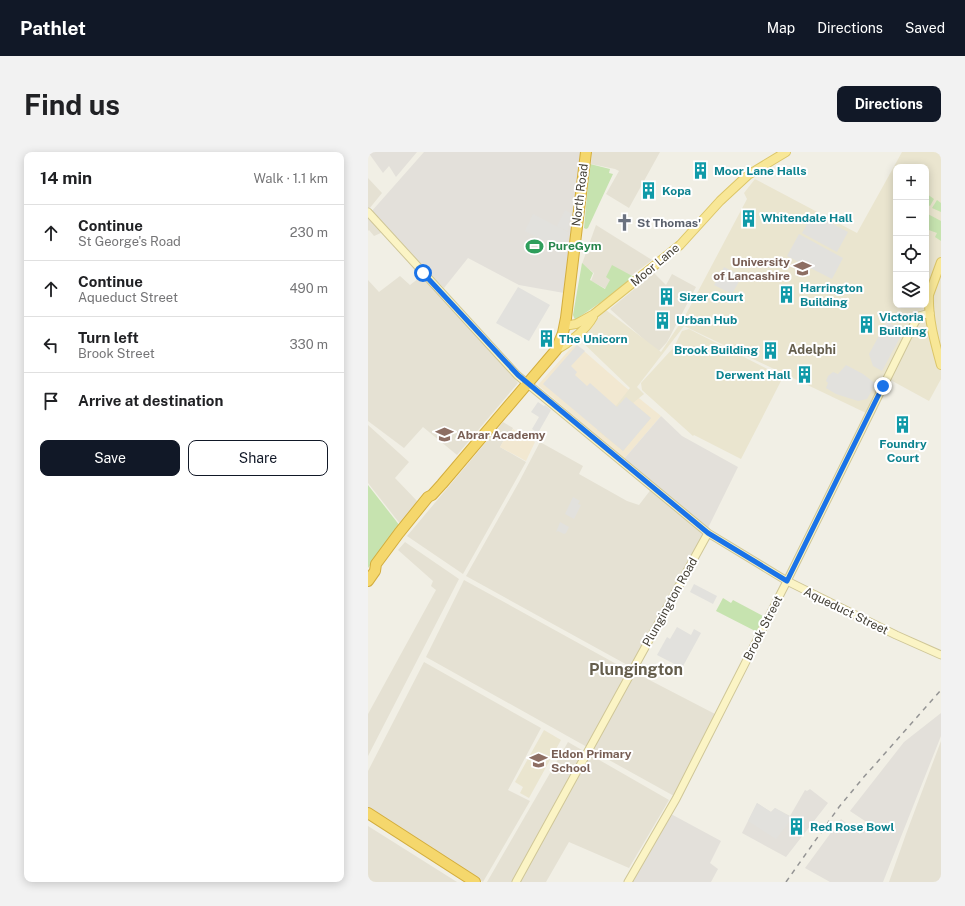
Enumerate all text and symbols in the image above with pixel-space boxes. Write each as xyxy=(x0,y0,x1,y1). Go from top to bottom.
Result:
text: Pathlet xyxy=(20,17,86,39)
text: Map xyxy=(767,20,795,36)
text: Directions xyxy=(817,20,883,36)
text: Saved xyxy=(905,20,945,36)
button: Directions xyxy=(837,86,941,122)
text: Find us xyxy=(24,88,120,121)
building icon: Moor Lane Halls xyxy=(691,161,711,181)
street label: North Road xyxy=(569,163,591,227)
place label: Moor Lane Halls xyxy=(714,164,807,178)
map controls xyxy=(893,164,929,308)
button: + xyxy=(893,164,929,200)
text: 14 min xyxy=(40,168,92,188)
text: Walk · 1.1 km xyxy=(253,171,328,186)
building icon: Kopa xyxy=(639,181,659,201)
place label: Kopa xyxy=(662,184,691,198)
button: − xyxy=(893,200,929,236)
building icon: Whitendale Hall xyxy=(738,208,758,228)
place label: Whitendale Hall xyxy=(761,211,853,225)
church icon: St Thomas' xyxy=(614,213,634,233)
place label: St Thomas' xyxy=(637,216,701,230)
text: Continue xyxy=(78,217,143,234)
icon: ahead xyxy=(40,222,62,244)
text: 230 m xyxy=(290,225,328,240)
text: St George's Road xyxy=(78,234,181,249)
sports icon: PureGym xyxy=(525,236,545,256)
button: locate xyxy=(893,236,929,272)
place label: PureGym xyxy=(548,239,602,253)
street label: Moor Lane xyxy=(628,241,682,289)
place label: University of Lancashire xyxy=(713,255,790,283)
school or university icon: University of Lancashire xyxy=(793,259,813,279)
route start xyxy=(414,264,432,282)
button: layers xyxy=(893,272,929,308)
text: Continue xyxy=(78,273,143,290)
icon: ahead xyxy=(40,278,62,300)
text: 490 m xyxy=(289,281,328,296)
place label: Harrington Building xyxy=(800,281,863,309)
building icon: Harrington Building xyxy=(777,285,797,305)
building icon: Sizer Court xyxy=(656,287,676,307)
text: Aqueduct Street xyxy=(78,290,178,305)
place label: Sizer Court xyxy=(679,290,744,304)
building icon: Urban Hub xyxy=(653,310,673,330)
place label: Victoria Building xyxy=(879,310,927,338)
place label: Urban Hub xyxy=(676,313,737,327)
building icon: Victoria Building xyxy=(856,314,876,334)
text: Turn left xyxy=(78,329,139,346)
building icon: The Unicorn xyxy=(536,329,556,349)
place label: The Unicorn xyxy=(559,332,628,346)
icon: left xyxy=(40,334,62,356)
text: 330 m xyxy=(289,337,328,352)
building icon: Brook Building xyxy=(761,340,781,360)
district label: Adelphi xyxy=(788,342,836,357)
place label: Brook Building xyxy=(674,343,758,357)
text: Brook Street xyxy=(78,346,155,361)
building icon: Derwent Hall xyxy=(794,365,814,385)
place label: Derwent Hall xyxy=(716,368,791,382)
route end xyxy=(874,377,892,395)
icon: arrive xyxy=(40,390,62,412)
text: Arrive at destination xyxy=(78,392,223,409)
building icon: Foundry Court xyxy=(893,415,913,435)
school or university icon: Abrar Academy xyxy=(434,425,454,445)
place label: Abrar Academy xyxy=(457,428,546,442)
place label: Foundry Court xyxy=(879,437,927,465)
button: Save xyxy=(40,440,180,476)
button: Share xyxy=(188,440,328,476)
street label: Plungington Road xyxy=(640,555,700,649)
street label: Aqueduct Street xyxy=(801,584,891,638)
street label: Brook Street xyxy=(741,593,785,663)
district label: Plungington xyxy=(589,660,683,679)
place label: Eldon Primary School xyxy=(551,747,632,775)
school or university icon: Eldon Primary School xyxy=(528,751,548,771)
building icon: Red Rose Bowl xyxy=(787,817,807,837)
place label: Red Rose Bowl xyxy=(810,820,894,834)

